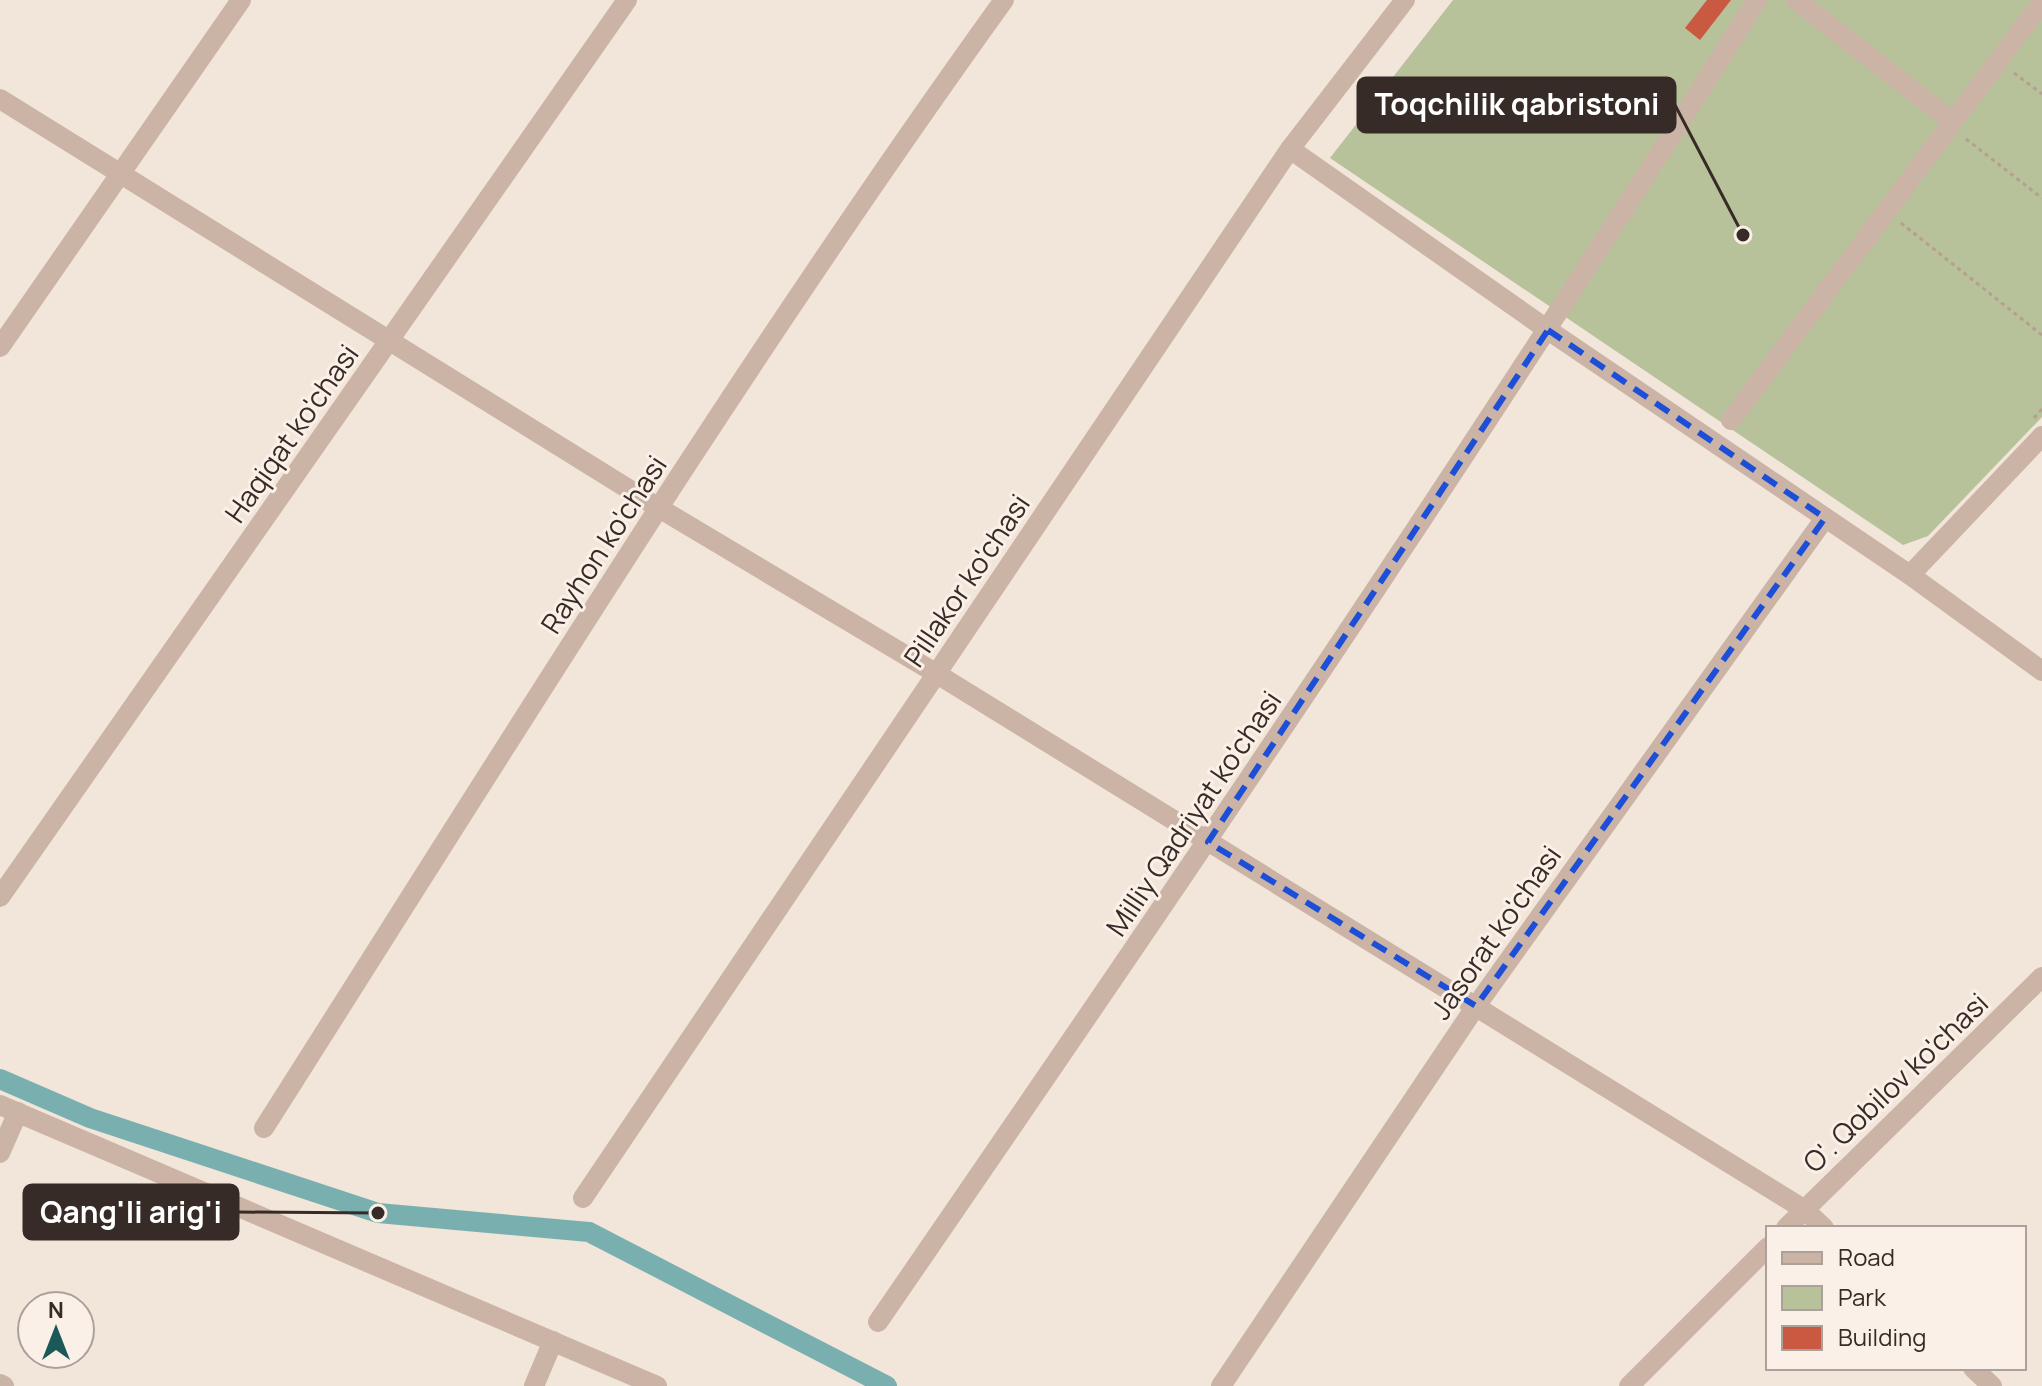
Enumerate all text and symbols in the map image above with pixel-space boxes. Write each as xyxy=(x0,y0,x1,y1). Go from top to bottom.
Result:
callout: Toqchilik qabristoni xyxy=(1358,78,1675,132)
text: Toqchilik qabristoni xyxy=(1374,83,1660,124)
street label: Haqiqat ko'chasi xyxy=(215,336,367,530)
street label: Rayhon ko'chasi xyxy=(531,448,675,640)
street label: Pillakor ko'chasi xyxy=(894,486,1038,674)
street label: Milliy Qadriyat ko'chasi xyxy=(1097,683,1289,943)
street label: Jasorat ko'chasi xyxy=(1421,838,1569,1026)
street label: O'. Qobilov ko'chasi xyxy=(1794,984,1996,1180)
callout: Qang'li arig'i xyxy=(24,1185,238,1239)
text: Qang'li arig'i xyxy=(40,1191,222,1232)
legend xyxy=(1766,1226,2026,1370)
text: Road xyxy=(1838,1240,1895,1273)
text: Park xyxy=(1838,1280,1887,1313)
north arrow xyxy=(16,1290,96,1370)
text: N xyxy=(48,1295,64,1325)
text: Building xyxy=(1838,1320,1926,1353)

